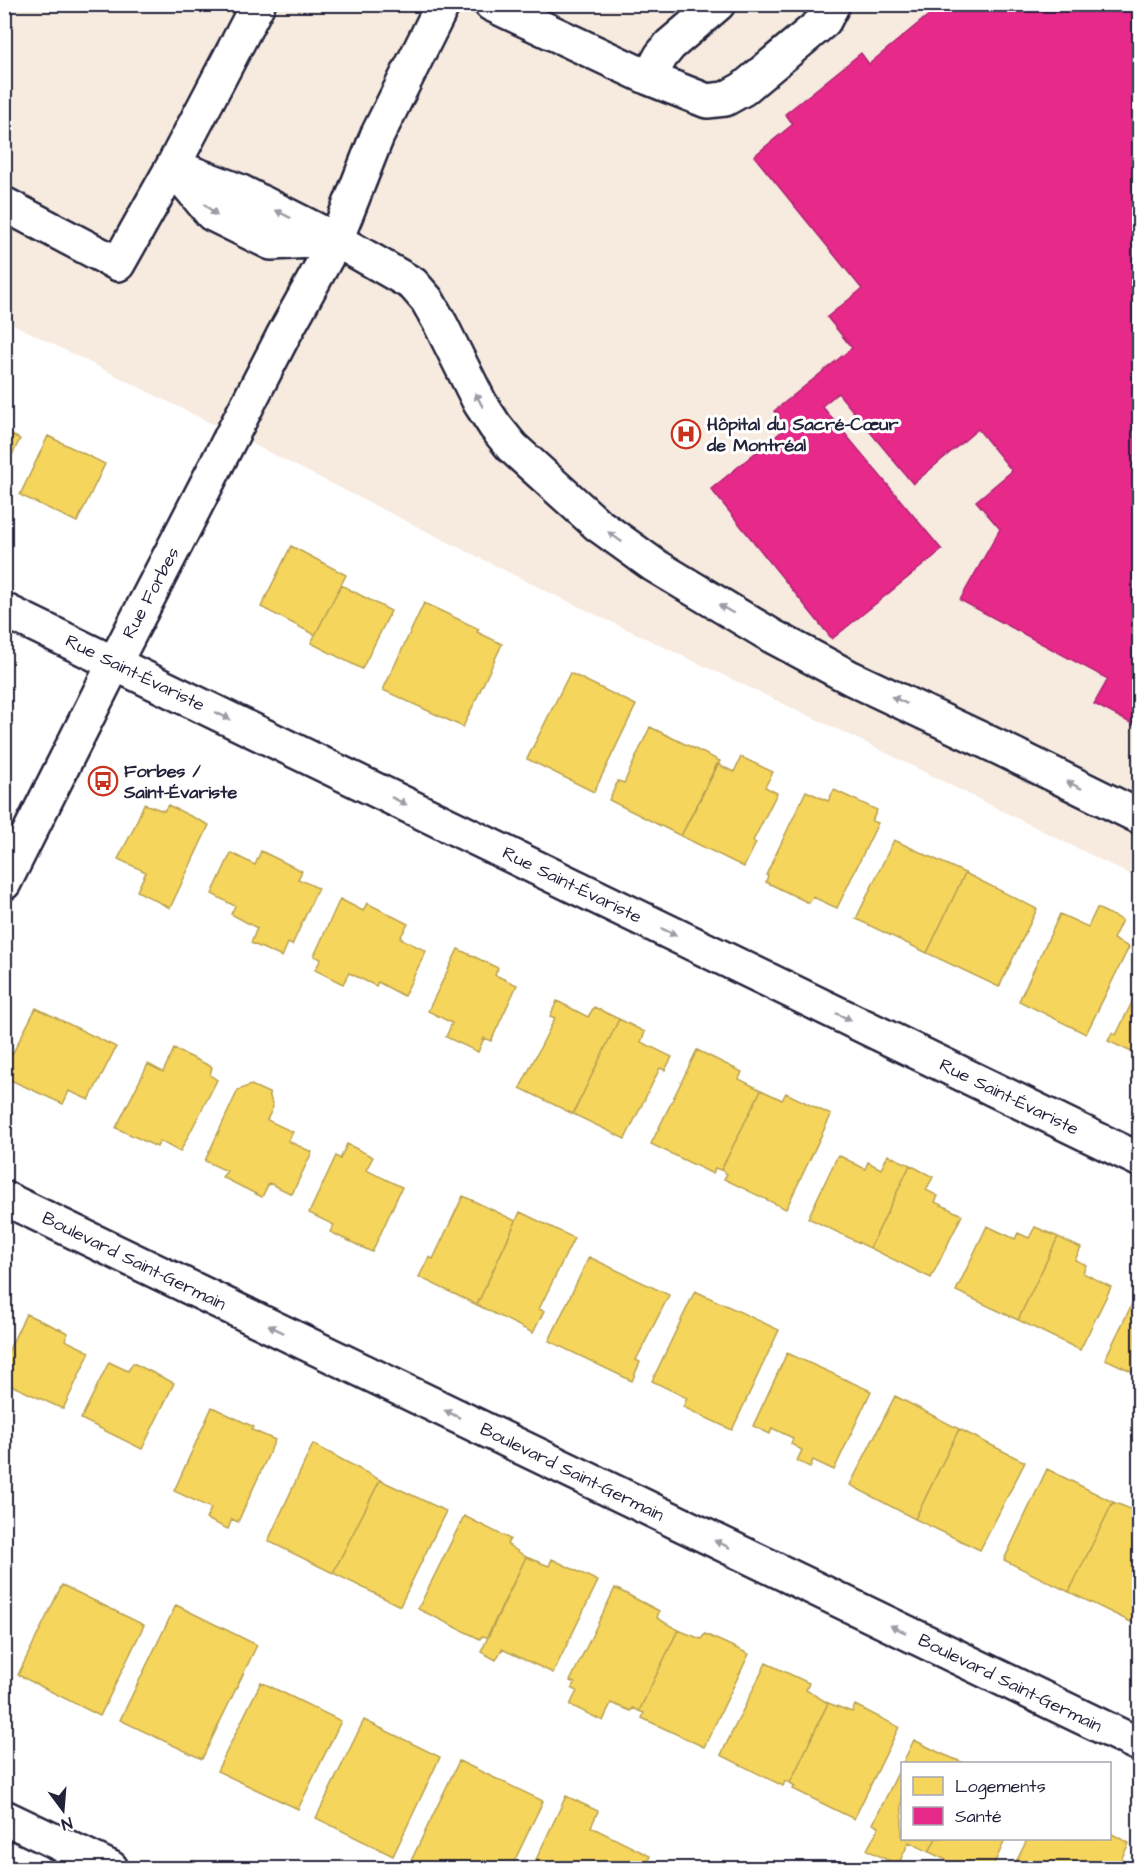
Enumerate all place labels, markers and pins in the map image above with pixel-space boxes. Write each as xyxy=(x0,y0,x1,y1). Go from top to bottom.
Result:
place label: Hôpital du Sacré-Cœur de Montréal xyxy=(706,412,899,458)
hospital icon: Hôpital du Sacré-Cœur de Montréal xyxy=(670,418,702,450)
place label: Forbes / Saint-Évariste xyxy=(123,759,237,805)
bus stop icon: Forbes / Saint-Évariste xyxy=(87,765,119,797)

